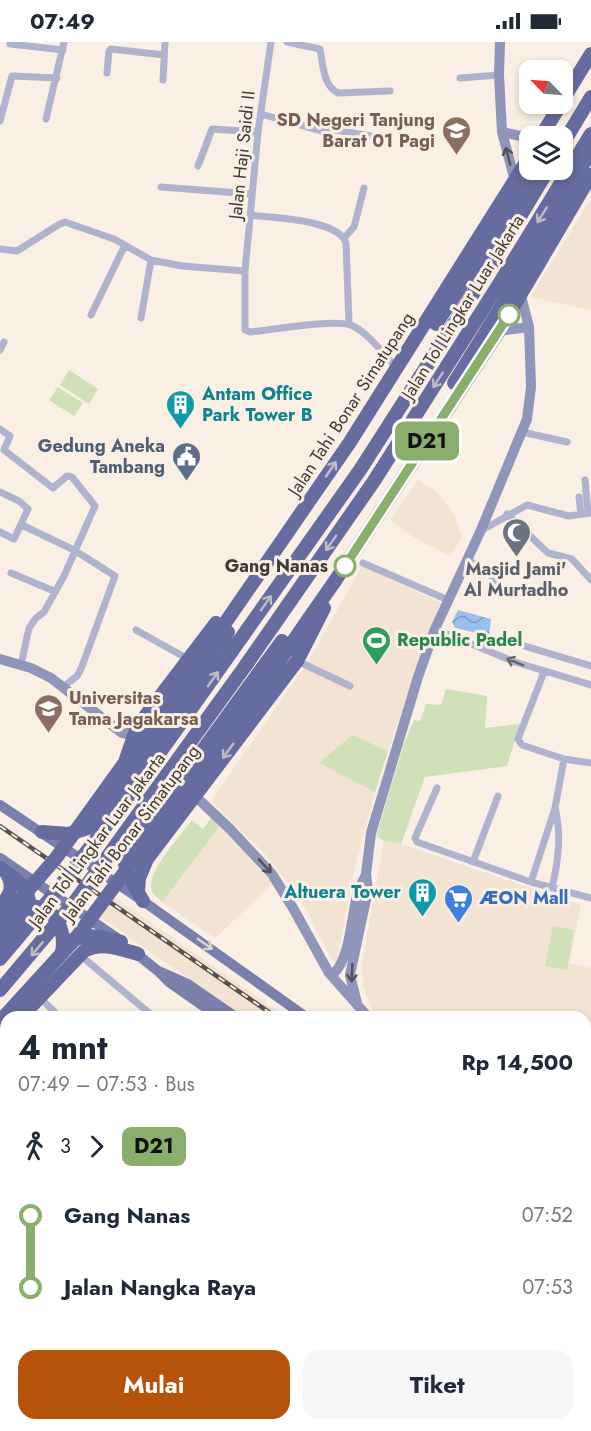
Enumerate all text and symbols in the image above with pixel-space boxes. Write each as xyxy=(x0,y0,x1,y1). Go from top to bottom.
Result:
text: 07:49 xyxy=(30,5,95,37)
north arrow xyxy=(519,60,573,114)
map controls xyxy=(519,60,573,180)
street label: Jalan Haji Saidi II xyxy=(222,89,262,223)
place label: SD Negeri Tanjung Barat 01 Pagi xyxy=(277,107,435,154)
school or university icon: SD Negeri Tanjung Barat 01 Pagi xyxy=(440,114,472,156)
button: layers xyxy=(519,126,573,180)
one-way arrow xyxy=(502,147,514,166)
one-way arrow xyxy=(535,206,547,223)
street label: Jalan Tol Lingkar Luar Jakarta xyxy=(394,210,531,406)
unlabelled marker xyxy=(498,304,520,326)
street label: Jalan Tahi Bonar Simatupang xyxy=(281,307,420,503)
one-way arrow xyxy=(432,371,444,388)
place label: Antam Office Park Tower B xyxy=(201,381,313,428)
building icon: Antam Office Park Tower B xyxy=(165,388,197,430)
line badge: D21 xyxy=(392,422,462,460)
text: D21 xyxy=(407,426,447,456)
place label: Gedung Aneka Tambang xyxy=(38,433,165,480)
public building icon: Gedung Aneka Tambang xyxy=(170,440,202,482)
one-way arrow xyxy=(325,462,337,478)
mosque icon: Masjid Jami' Al Murtadho xyxy=(500,516,532,558)
one-way arrow xyxy=(325,534,337,550)
place label: Gang Nanas xyxy=(225,553,328,579)
marker: Gang Nanas xyxy=(334,555,356,577)
place label: Masjid Jami' Al Murtadho xyxy=(463,556,569,603)
one-way arrow xyxy=(260,596,272,612)
sports icon: Republic Padel xyxy=(360,624,392,666)
place label: Republic Padel xyxy=(397,627,522,653)
one-way arrow xyxy=(506,656,525,667)
one-way arrow xyxy=(207,671,219,687)
place label: Universitas Tama Jagakarsa xyxy=(69,685,199,732)
school or university icon: Universitas Tama Jagakarsa xyxy=(32,692,64,734)
street label: Jalan Tahi Bonar Simatupang xyxy=(55,739,206,928)
one-way arrow xyxy=(222,743,235,759)
street label: Jalan Tol Lingkar Luar Jakarta xyxy=(21,747,172,935)
one-way arrow xyxy=(257,858,271,873)
building icon: Altuera Tower xyxy=(406,876,438,918)
place label: Altuera Tower xyxy=(283,879,402,905)
supermarket icon: ÆON Mall xyxy=(442,882,474,924)
place label: ÆON Mall xyxy=(479,885,568,911)
one-way arrow xyxy=(197,938,213,950)
one-way arrow xyxy=(30,941,44,956)
one-way arrow xyxy=(347,963,358,982)
text: 4 mnt xyxy=(18,1024,107,1071)
text: Rp 14,500 xyxy=(462,1046,573,1078)
text: 07:49 – 07:53 · Bus xyxy=(18,1070,195,1099)
icon: walk xyxy=(18,1130,51,1163)
icon: forward xyxy=(80,1130,113,1163)
text: D21 xyxy=(134,1131,174,1161)
text: 3 xyxy=(60,1132,71,1161)
text: Gang Nanas xyxy=(64,1199,190,1231)
text: 07:52 xyxy=(522,1201,573,1230)
text: Jalan Nangka Raya xyxy=(64,1271,256,1303)
text: 07:53 xyxy=(522,1273,573,1302)
button: Mulai xyxy=(18,1350,290,1419)
button: Tiket xyxy=(302,1350,573,1419)

